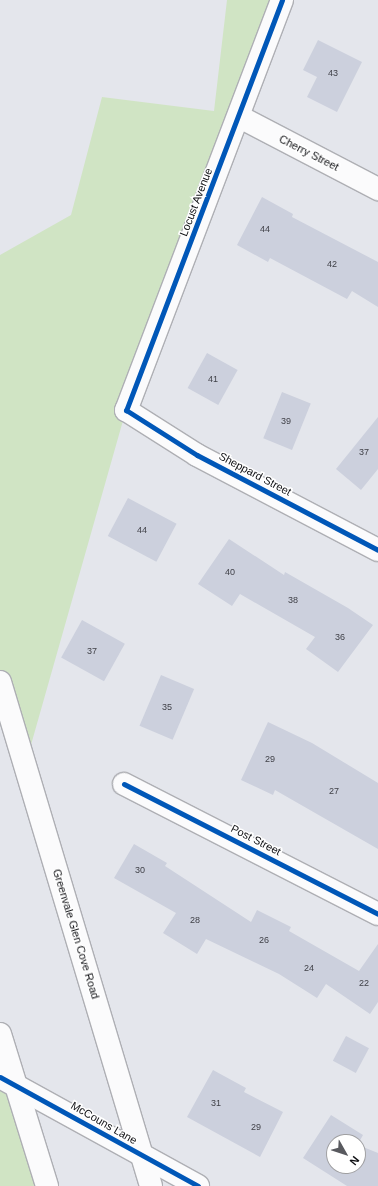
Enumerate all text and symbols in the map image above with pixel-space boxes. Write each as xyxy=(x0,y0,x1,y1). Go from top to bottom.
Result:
house number: 43 xyxy=(328,68,338,78)
street label: Cherry Street xyxy=(277,132,341,174)
street label: Locust Avenue xyxy=(177,166,215,238)
house number: 44 xyxy=(260,224,270,234)
house number: 42 xyxy=(327,259,337,269)
house number: 41 xyxy=(208,374,218,384)
house number: 39 xyxy=(281,416,291,426)
house number: 37 xyxy=(359,447,369,457)
street label: Sheppard Street xyxy=(217,449,293,499)
house number: 44 xyxy=(137,525,147,535)
house number: 40 xyxy=(225,567,235,577)
house number: 38 xyxy=(288,595,298,605)
house number: 36 xyxy=(335,632,345,642)
house number: 37 xyxy=(87,646,97,656)
house number: 35 xyxy=(162,702,172,712)
house number: 29 xyxy=(265,754,275,764)
house number: 27 xyxy=(329,786,339,796)
street label: Post Street xyxy=(229,822,283,858)
house number: 30 xyxy=(135,865,145,875)
street label: Greenvale Glen Cove Road xyxy=(50,867,102,1001)
house number: 28 xyxy=(190,915,200,925)
house number: 26 xyxy=(259,935,269,945)
house number: 24 xyxy=(304,963,314,973)
house number: 22 xyxy=(359,978,369,988)
house number: 31 xyxy=(211,1098,221,1108)
street label: McCouns Lane xyxy=(69,1099,139,1147)
house number: 29 xyxy=(251,1122,261,1132)
north arrow xyxy=(326,1134,366,1174)
text: N xyxy=(347,1154,362,1168)

